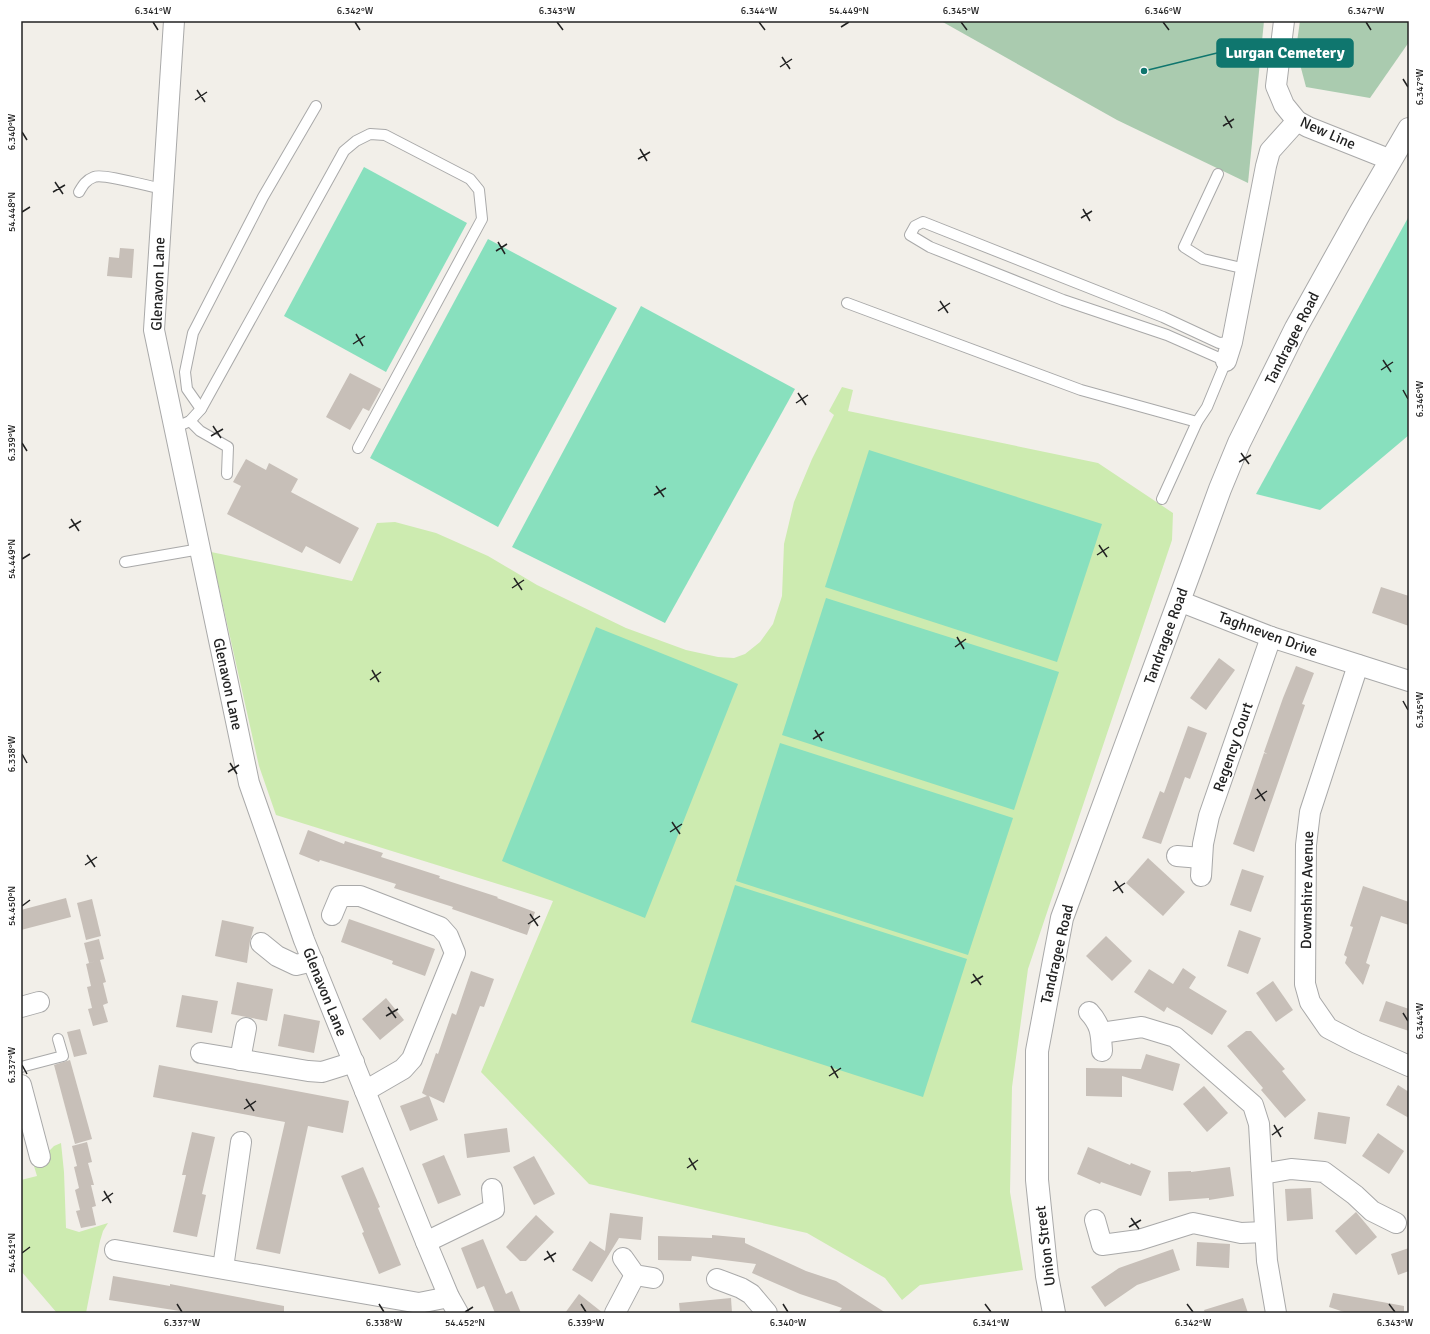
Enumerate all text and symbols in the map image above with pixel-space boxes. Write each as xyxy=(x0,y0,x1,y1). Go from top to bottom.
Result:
text: 6.341°W xyxy=(135,5,172,17)
text: 6.342°W xyxy=(337,5,374,17)
text: 6.343°W xyxy=(539,5,576,17)
text: 6.344°W xyxy=(741,5,778,17)
text: 54.449°N xyxy=(829,5,869,17)
text: 6.345°W xyxy=(943,5,980,17)
text: 6.346°W xyxy=(1145,5,1182,17)
text: 6.347°W xyxy=(1348,5,1385,17)
callout: Lurgan Cemetery xyxy=(1217,39,1353,67)
text: Lurgan Cemetery xyxy=(1225,43,1345,63)
text: 6.347°W xyxy=(1414,68,1426,105)
text: 6.340°W xyxy=(6,113,18,150)
street label: New Line xyxy=(1297,113,1359,153)
text: 54.448°N xyxy=(6,192,18,232)
street label: Glenavon Lane xyxy=(147,237,169,331)
street label: Tandragee Road xyxy=(1261,289,1323,387)
text: 6.346°W xyxy=(1414,380,1426,417)
text: 6.339°W xyxy=(6,424,18,461)
text: 54.449°N xyxy=(6,539,18,579)
street label: Tandragee Road xyxy=(1140,585,1192,687)
street label: Taghneven Drive xyxy=(1216,608,1320,660)
street label: Glenavon Lane xyxy=(209,636,247,732)
text: 6.345°W xyxy=(1414,691,1426,728)
street label: Regency Court xyxy=(1209,700,1257,794)
text: 6.338°W xyxy=(6,735,18,772)
street label: Downshire Avenue xyxy=(1297,831,1317,949)
text: 54.450°N xyxy=(6,886,18,926)
street label: Tandragee Road xyxy=(1037,903,1077,1005)
street label: Glenavon Lane xyxy=(299,945,351,1039)
text: 6.344°W xyxy=(1414,1002,1426,1039)
text: 6.337°W xyxy=(6,1046,18,1083)
street label: Union Street xyxy=(1031,1205,1059,1287)
text: 54.451°N xyxy=(6,1233,18,1273)
text: 6.337°W xyxy=(164,1317,201,1329)
text: 6.338°W xyxy=(366,1317,403,1329)
text: 54.452°N xyxy=(445,1317,485,1329)
text: 6.339°W xyxy=(568,1317,605,1329)
text: 6.340°W xyxy=(770,1317,807,1329)
text: 6.341°W xyxy=(973,1317,1010,1329)
text: 6.342°W xyxy=(1175,1317,1212,1329)
text: 6.343°W xyxy=(1377,1317,1414,1329)

